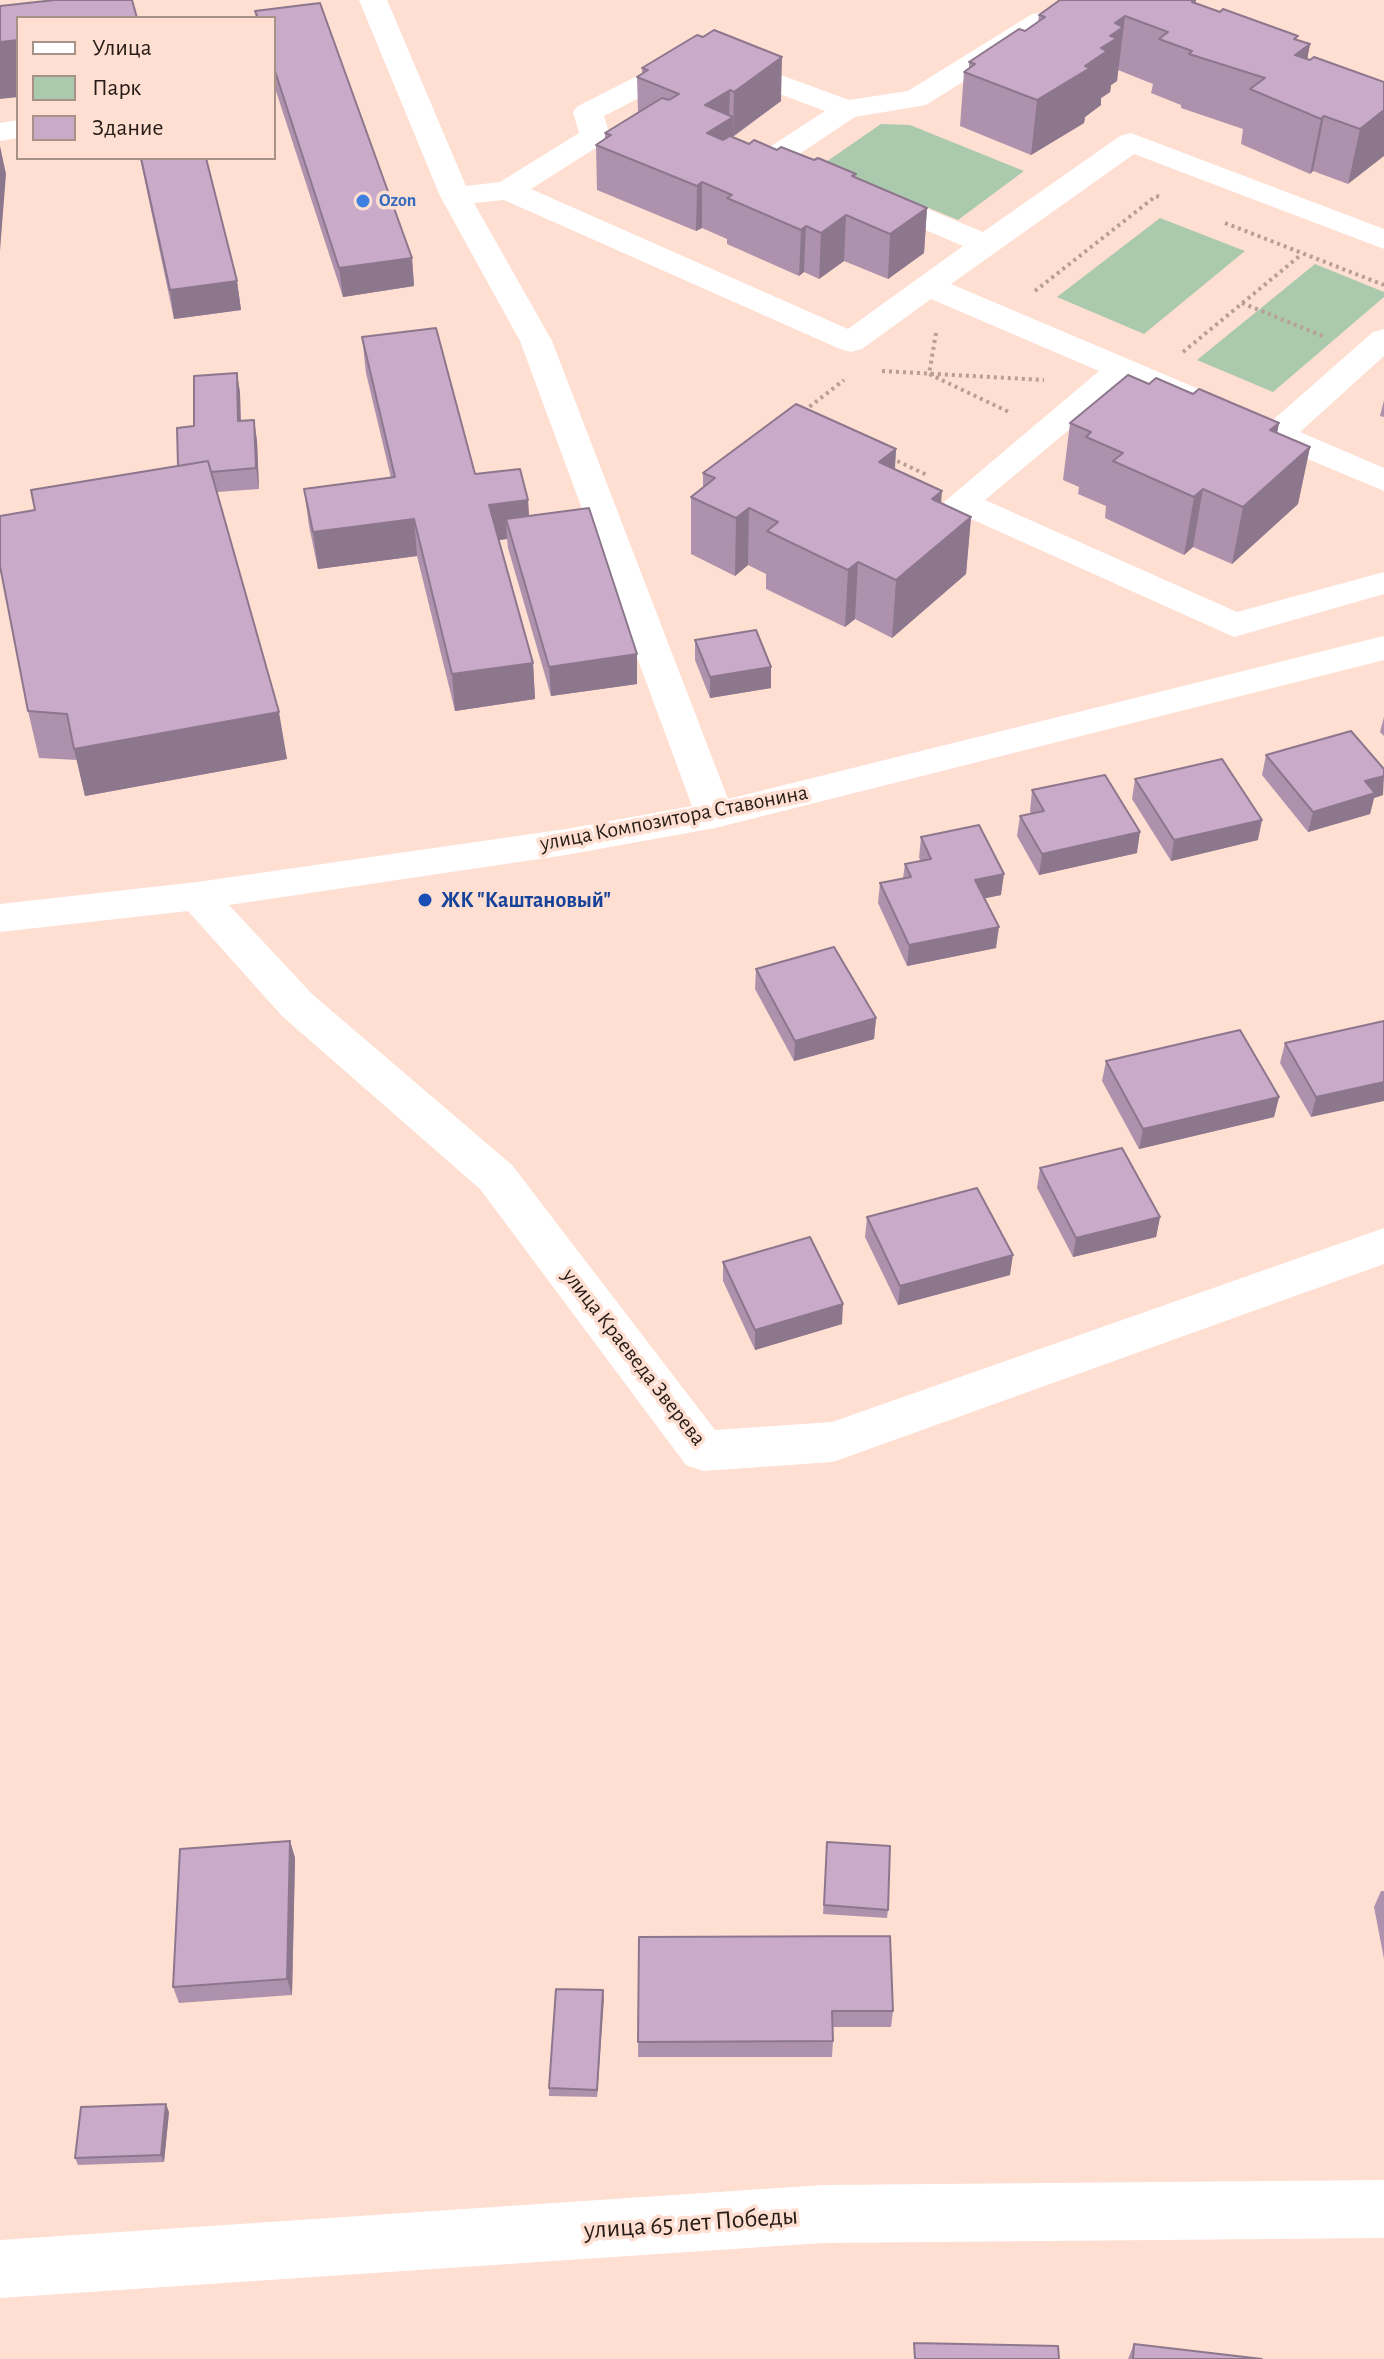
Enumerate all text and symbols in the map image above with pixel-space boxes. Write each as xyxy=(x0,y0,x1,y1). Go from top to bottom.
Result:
legend xyxy=(16,16,276,160)
text: Улица xyxy=(92,36,152,60)
text: Парк xyxy=(92,76,141,100)
text: Здание xyxy=(92,116,163,140)
place label: Ozon xyxy=(379,190,416,212)
marker: Ozon xyxy=(354,192,372,210)
street label: улица Композитора Ставонина xyxy=(538,779,810,857)
place label: ЖК "Каштановый" xyxy=(441,887,611,913)
marker: ЖК "Каштановый" xyxy=(416,891,434,909)
street label: улица Краеведа Зверева xyxy=(556,1263,712,1451)
street label: улица 65 лет Победы xyxy=(583,2200,799,2246)

